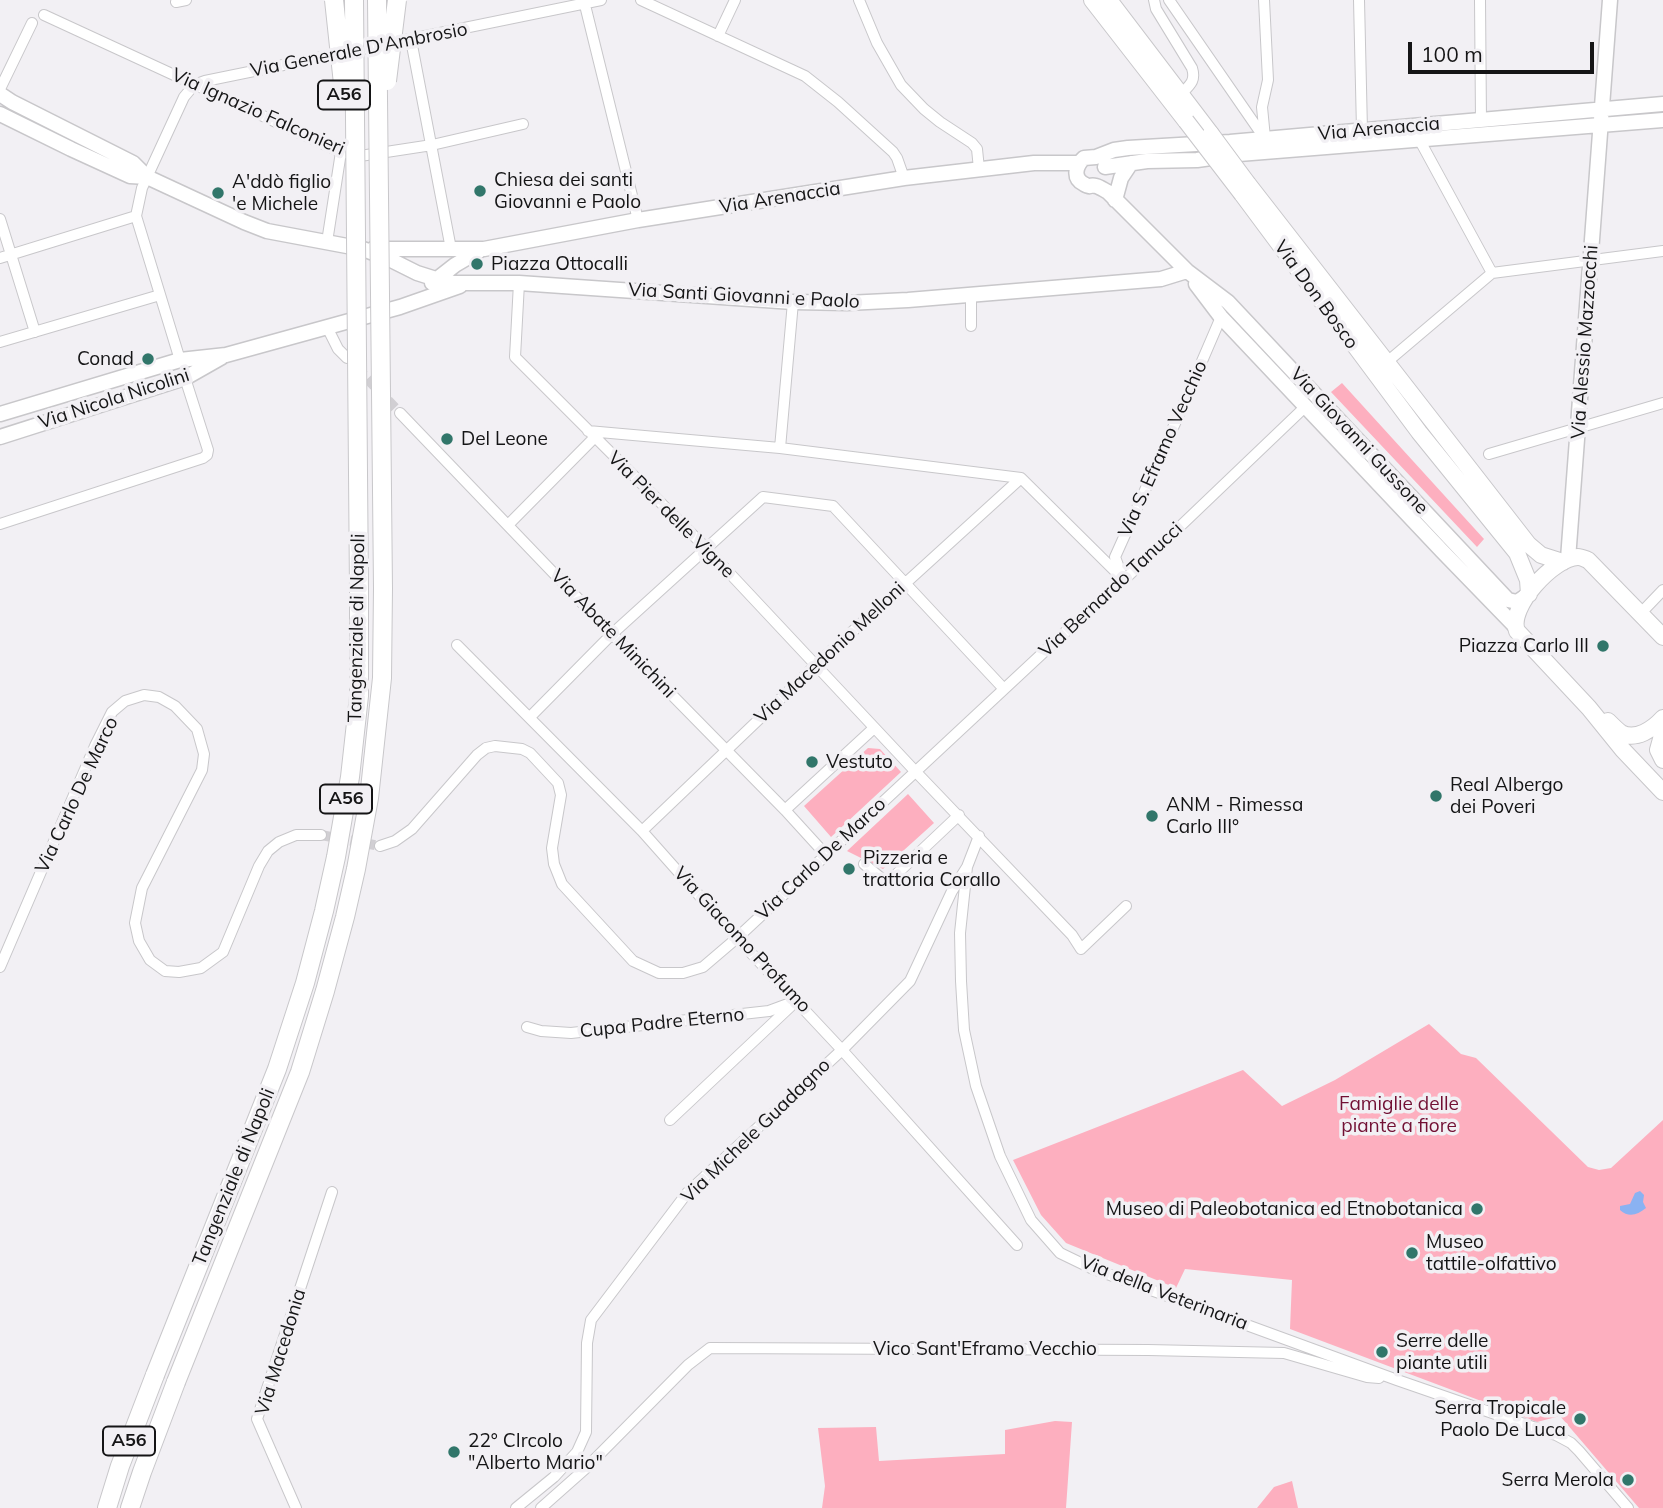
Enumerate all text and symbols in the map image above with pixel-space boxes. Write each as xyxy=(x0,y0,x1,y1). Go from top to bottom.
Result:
street label: Via Generale D'Ambrosio xyxy=(248,18,470,82)
scale bar xyxy=(1411,28,1596,72)
text: 100 m xyxy=(1421,41,1483,67)
street label: Via Ignazio Falconieri xyxy=(168,64,348,160)
road number: A56 xyxy=(318,80,370,110)
street label: Via Arenaccia xyxy=(1317,112,1441,146)
place label: Chiesa dei santi Giovanni e Paolo xyxy=(494,169,641,213)
place label: A'ddò figlio 'e Michele xyxy=(232,171,331,215)
street label: Via Arenaccia xyxy=(718,177,842,219)
marker: Chiesa dei santi Giovanni e Paolo xyxy=(472,183,488,199)
marker: A'ddò figlio 'e Michele xyxy=(210,185,226,201)
street label: Via Don Bosco xyxy=(1269,236,1363,354)
street label: Via Alessio Mazzocchi xyxy=(1567,244,1603,440)
place label: Piazza Ottocalli xyxy=(491,253,628,275)
marker: Piazza Ottocalli xyxy=(469,256,485,272)
street label: Via Santi Giovanni e Paolo xyxy=(628,279,860,313)
place label: Conad xyxy=(77,348,134,370)
marker: Conad xyxy=(140,351,156,367)
street label: Via S. Eframo Vecchio xyxy=(1114,357,1212,541)
street label: Via Giovanni Gussone xyxy=(1285,363,1433,519)
street label: Via Nicola Nicolini xyxy=(36,364,192,434)
place label: Del Leone xyxy=(461,428,548,450)
marker: Del Leone xyxy=(439,431,455,447)
street label: Via Pier delle Vigne xyxy=(603,447,739,583)
street label: Via Bernardo Tanucci xyxy=(1035,518,1187,662)
street label: Tangenziale di Napoli xyxy=(344,533,370,723)
street label: Via Abate Minichini xyxy=(546,565,680,703)
street label: Via Macedonio Melloni xyxy=(750,577,910,729)
place label: Piazza Carlo III xyxy=(1459,635,1589,657)
marker: Piazza Carlo III xyxy=(1595,638,1611,654)
street label: Via Carlo De Marco xyxy=(31,713,123,877)
place label: Vestuto xyxy=(826,751,893,773)
marker: Vestuto xyxy=(804,754,820,770)
place label: Real Albergo dei Poveri xyxy=(1450,774,1563,818)
road number: A56 xyxy=(320,784,372,814)
marker: Real Albergo dei Poveri xyxy=(1428,788,1444,804)
street label: Via Carlo De Marco xyxy=(751,793,891,925)
place label: ANM - Rimessa Carlo III° xyxy=(1166,794,1303,838)
marker: ANM - Rimessa Carlo III° xyxy=(1144,808,1160,824)
place label: Pizzeria e trattoria Corallo xyxy=(863,847,1001,891)
marker: Pizzeria e trattoria Corallo xyxy=(841,861,857,877)
street label: Via Giacomo Profumo xyxy=(668,862,816,1018)
street label: Cupa Padre Eterno xyxy=(579,1003,745,1043)
street label: Via Michele Guadagno xyxy=(677,1054,835,1208)
street label: Tangenziale di Napoli xyxy=(188,1085,280,1269)
park label: Famiglie delle piante a fiore xyxy=(1339,1093,1459,1137)
place label: Museo di Paleobotanica ed Etnobotanica xyxy=(1106,1198,1463,1220)
marker: Museo di Paleobotanica ed Etnobotanica xyxy=(1469,1201,1485,1217)
place label: Museo tattile-olfattivo xyxy=(1426,1231,1557,1275)
marker: Museo tattile-olfattivo xyxy=(1404,1245,1420,1261)
street label: Via della Veterinaria xyxy=(1077,1251,1251,1335)
street label: Via Macedonia xyxy=(251,1286,311,1418)
place label: Serre delle piante utili xyxy=(1396,1330,1488,1374)
street label: Vico Sant'Eframo Vecchio xyxy=(873,1338,1097,1360)
marker: Serre delle piante utili xyxy=(1374,1344,1390,1360)
place label: Serra Tropicale Paolo De Luca xyxy=(1435,1397,1566,1441)
marker: Serra Tropicale Paolo De Luca xyxy=(1572,1411,1588,1427)
road number: A56 xyxy=(103,1426,155,1456)
place label: 22° CIrcolo "Alberto Mario" xyxy=(468,1430,603,1474)
marker: 22° CIrcolo "Alberto Mario" xyxy=(446,1444,462,1460)
place label: Serra Merola xyxy=(1502,1469,1614,1491)
marker: Serra Merola xyxy=(1620,1472,1636,1488)

